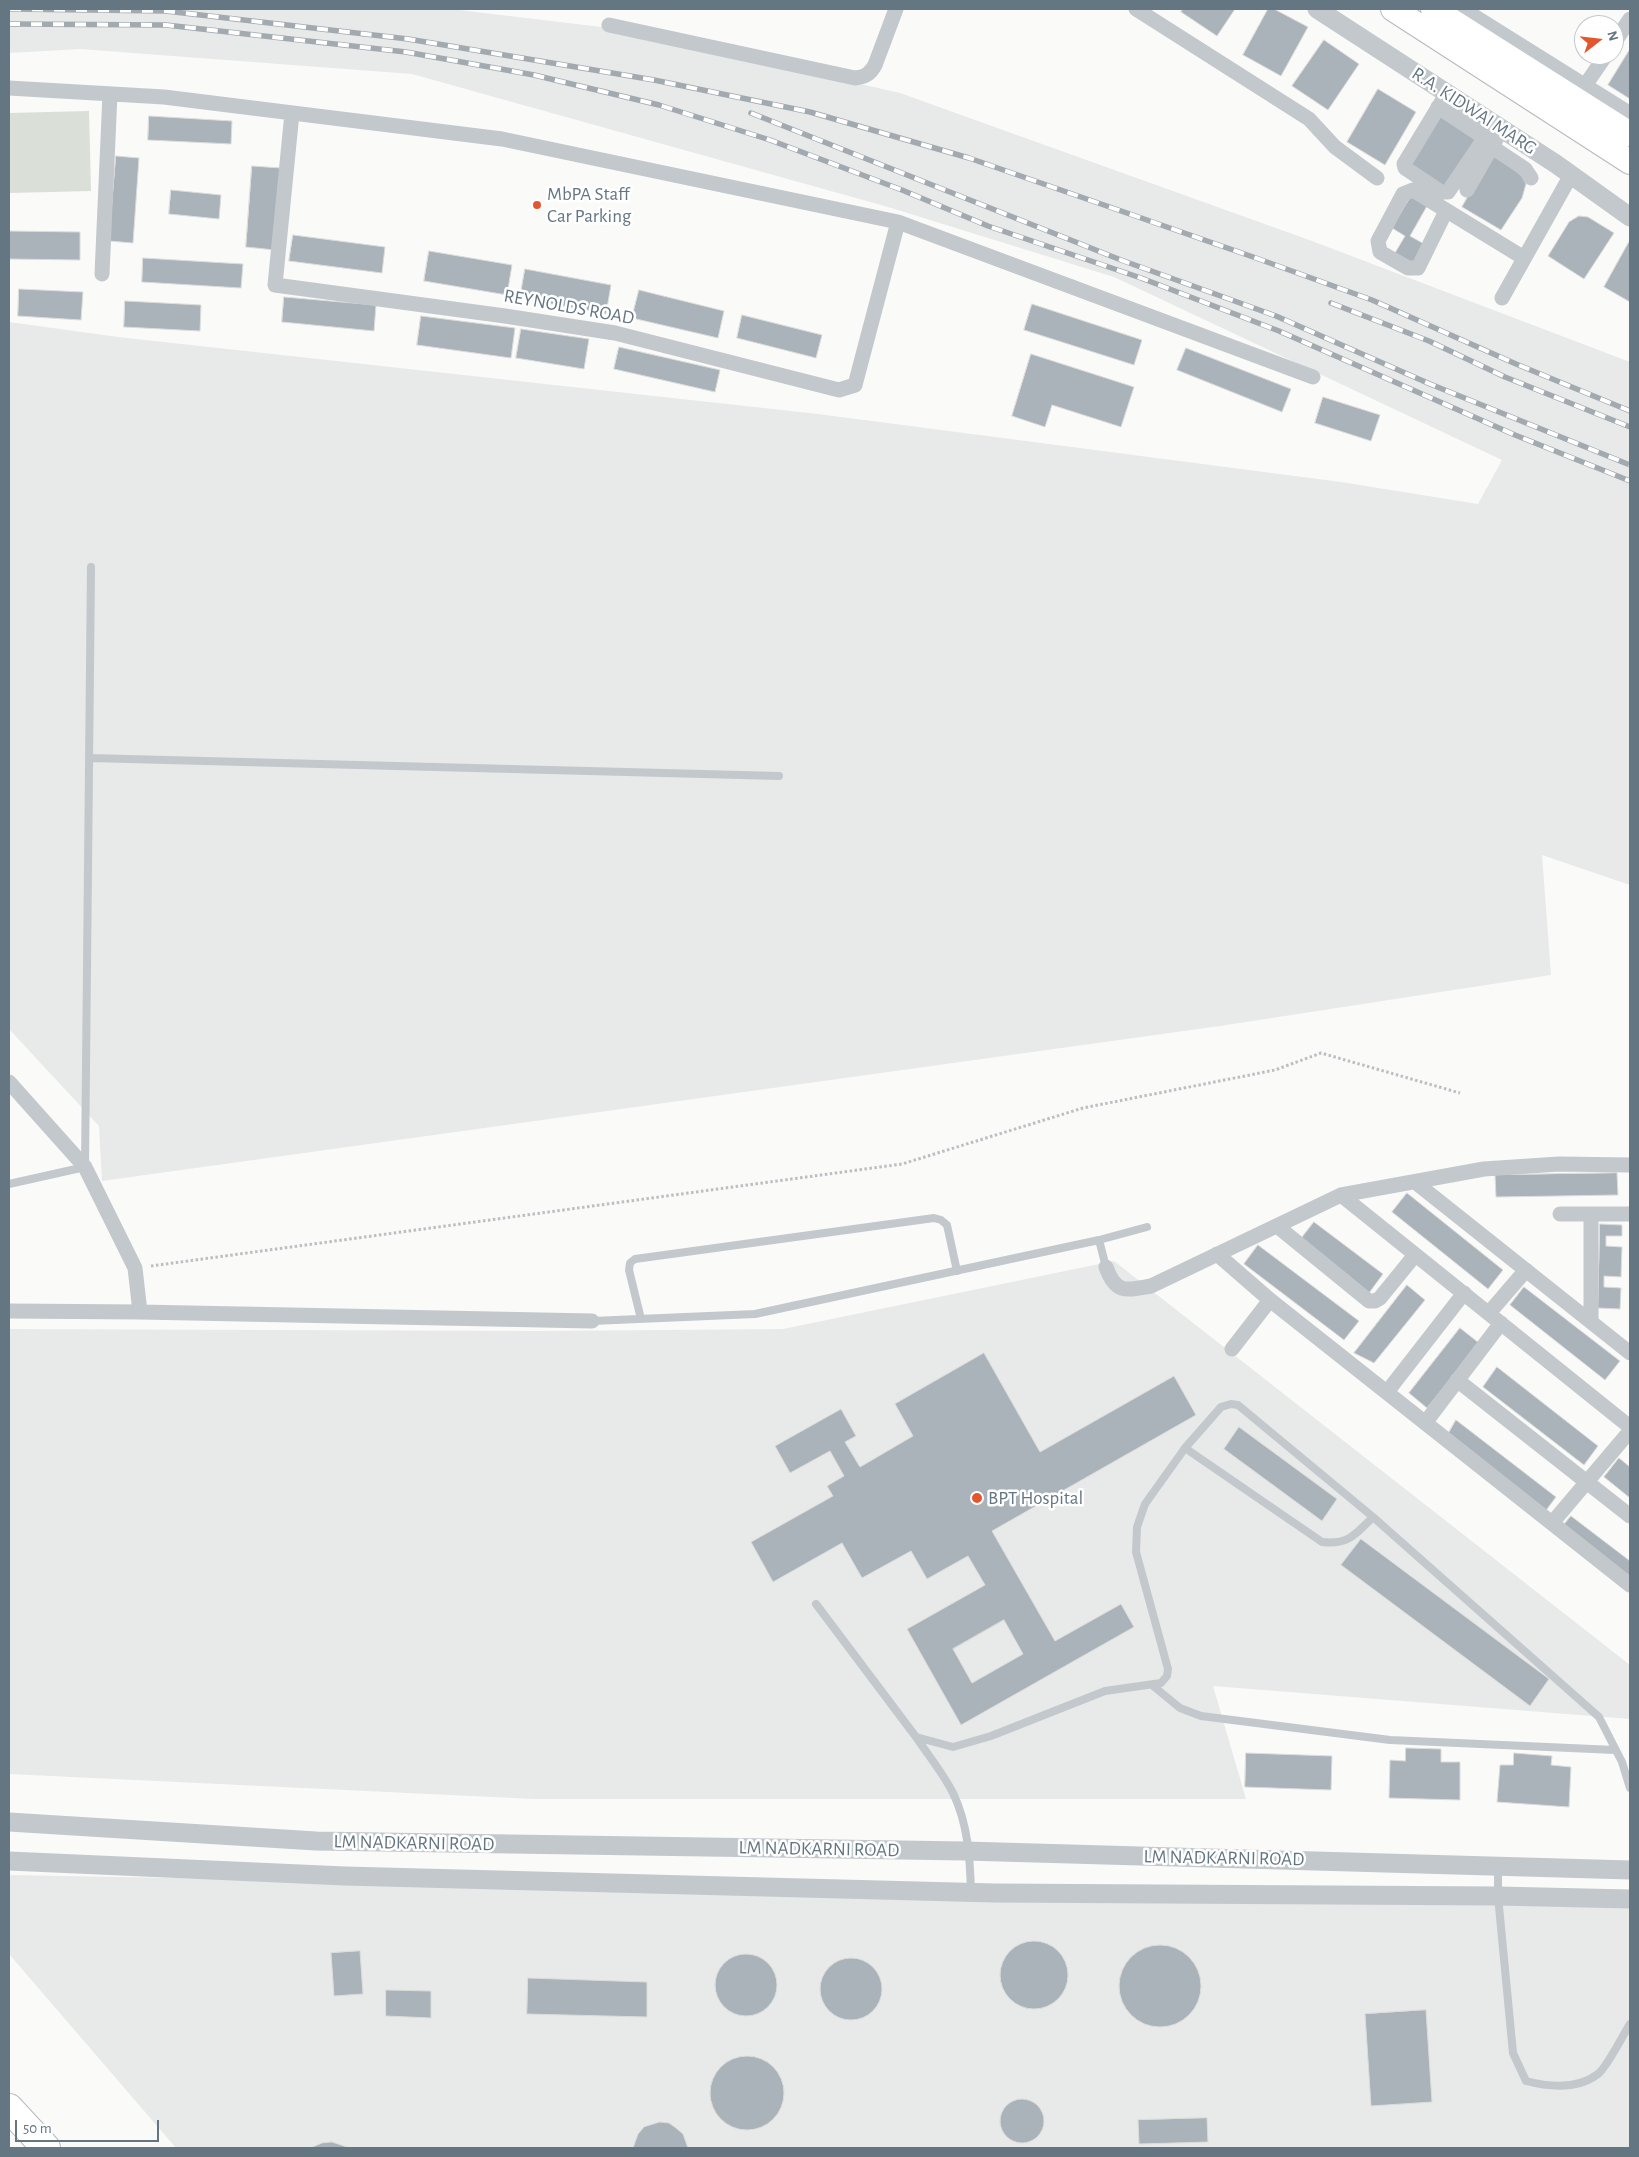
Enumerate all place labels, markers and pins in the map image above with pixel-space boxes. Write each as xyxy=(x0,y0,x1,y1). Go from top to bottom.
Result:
place label: MbPA Staff Car Parking xyxy=(547,183,631,227)
marker: MbPA Staff Car Parking xyxy=(531,199,543,211)
place label: BPT Hospital xyxy=(988,1487,1083,1509)
marker: BPT Hospital xyxy=(970,1491,984,1505)

